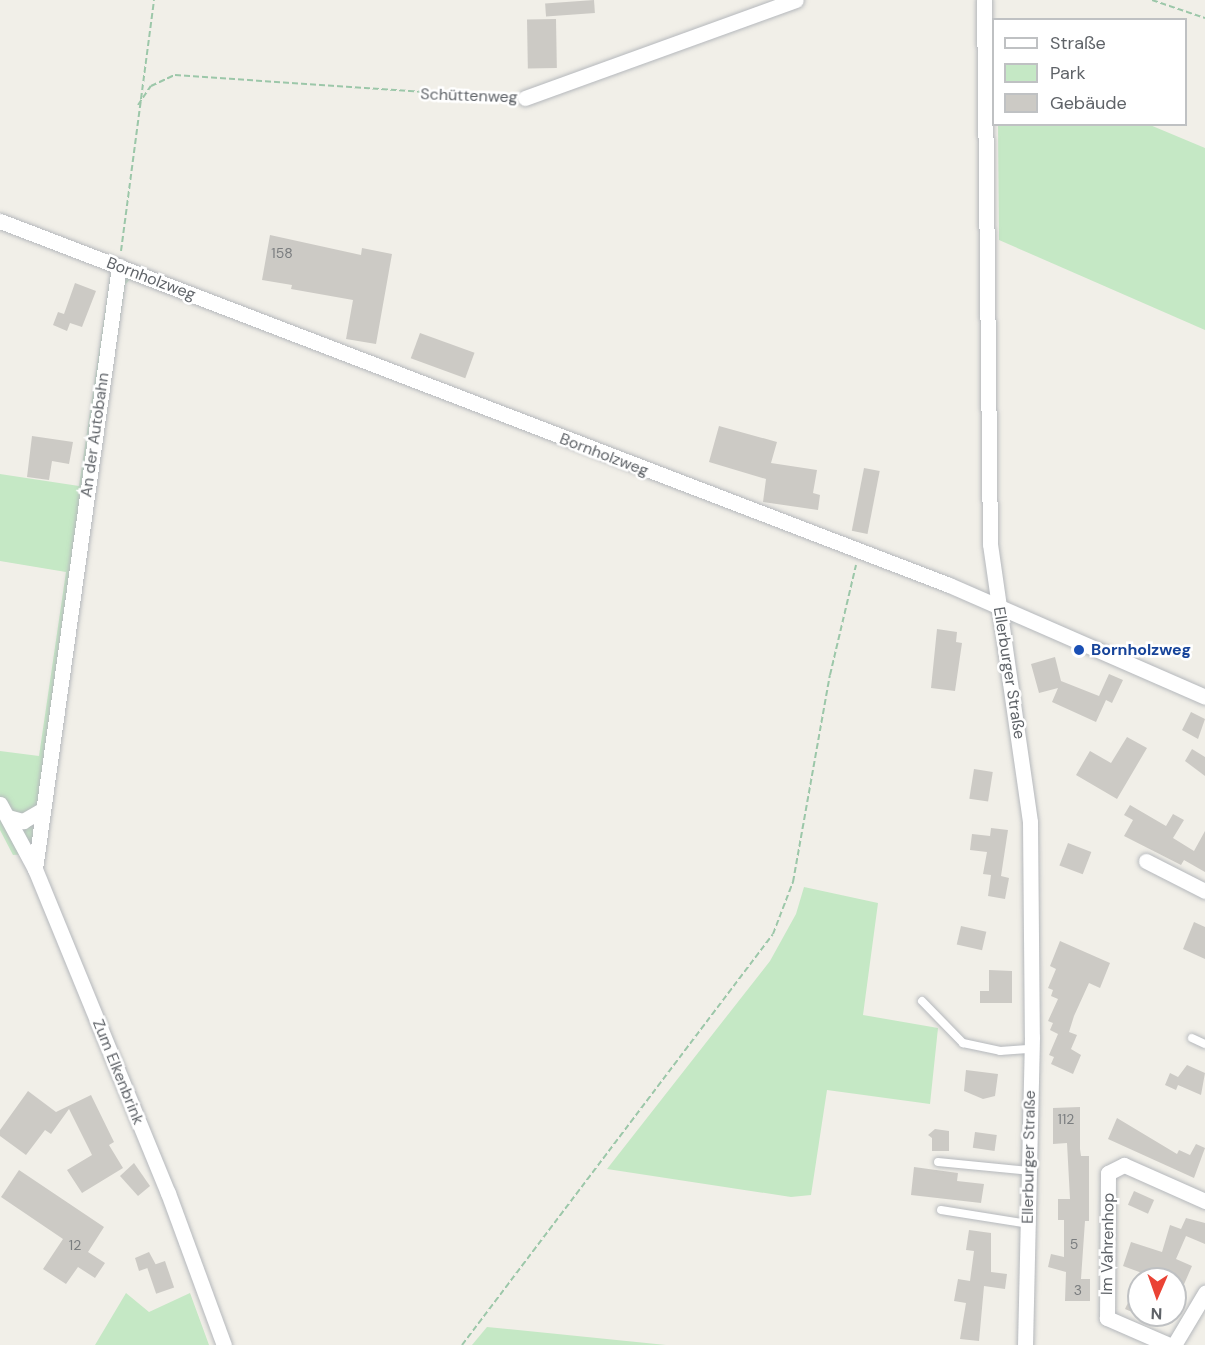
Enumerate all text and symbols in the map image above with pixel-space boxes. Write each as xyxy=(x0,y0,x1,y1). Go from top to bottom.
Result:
legend xyxy=(992,18,1187,126)
text: Straße xyxy=(1050,31,1106,55)
text: Park xyxy=(1050,61,1086,85)
street label: Schüttenweg xyxy=(420,85,518,107)
text: Gebäude xyxy=(1050,91,1127,115)
house number: 158 xyxy=(271,245,293,261)
street label: Bornholzweg xyxy=(104,253,198,305)
street label: An der Autobahn xyxy=(77,371,113,499)
street label: Bornholzweg xyxy=(557,429,651,481)
street label: Ellerburger Straße xyxy=(989,606,1029,740)
place label: Bornholzweg xyxy=(1091,640,1191,660)
marker: Bornholzweg xyxy=(1072,643,1086,657)
street label: Zum Elkenbrink xyxy=(88,1017,148,1127)
street label: Ellerburger Straße xyxy=(1018,1090,1040,1224)
house number: 112 xyxy=(1058,1111,1074,1127)
street label: Im Vahrenhop xyxy=(1098,1193,1118,1295)
house number: 5 xyxy=(1070,1236,1078,1252)
house number: 12 xyxy=(69,1237,81,1253)
north arrow xyxy=(1127,1267,1187,1327)
house number: 3 xyxy=(1074,1282,1082,1298)
text: N xyxy=(1150,1303,1163,1324)

